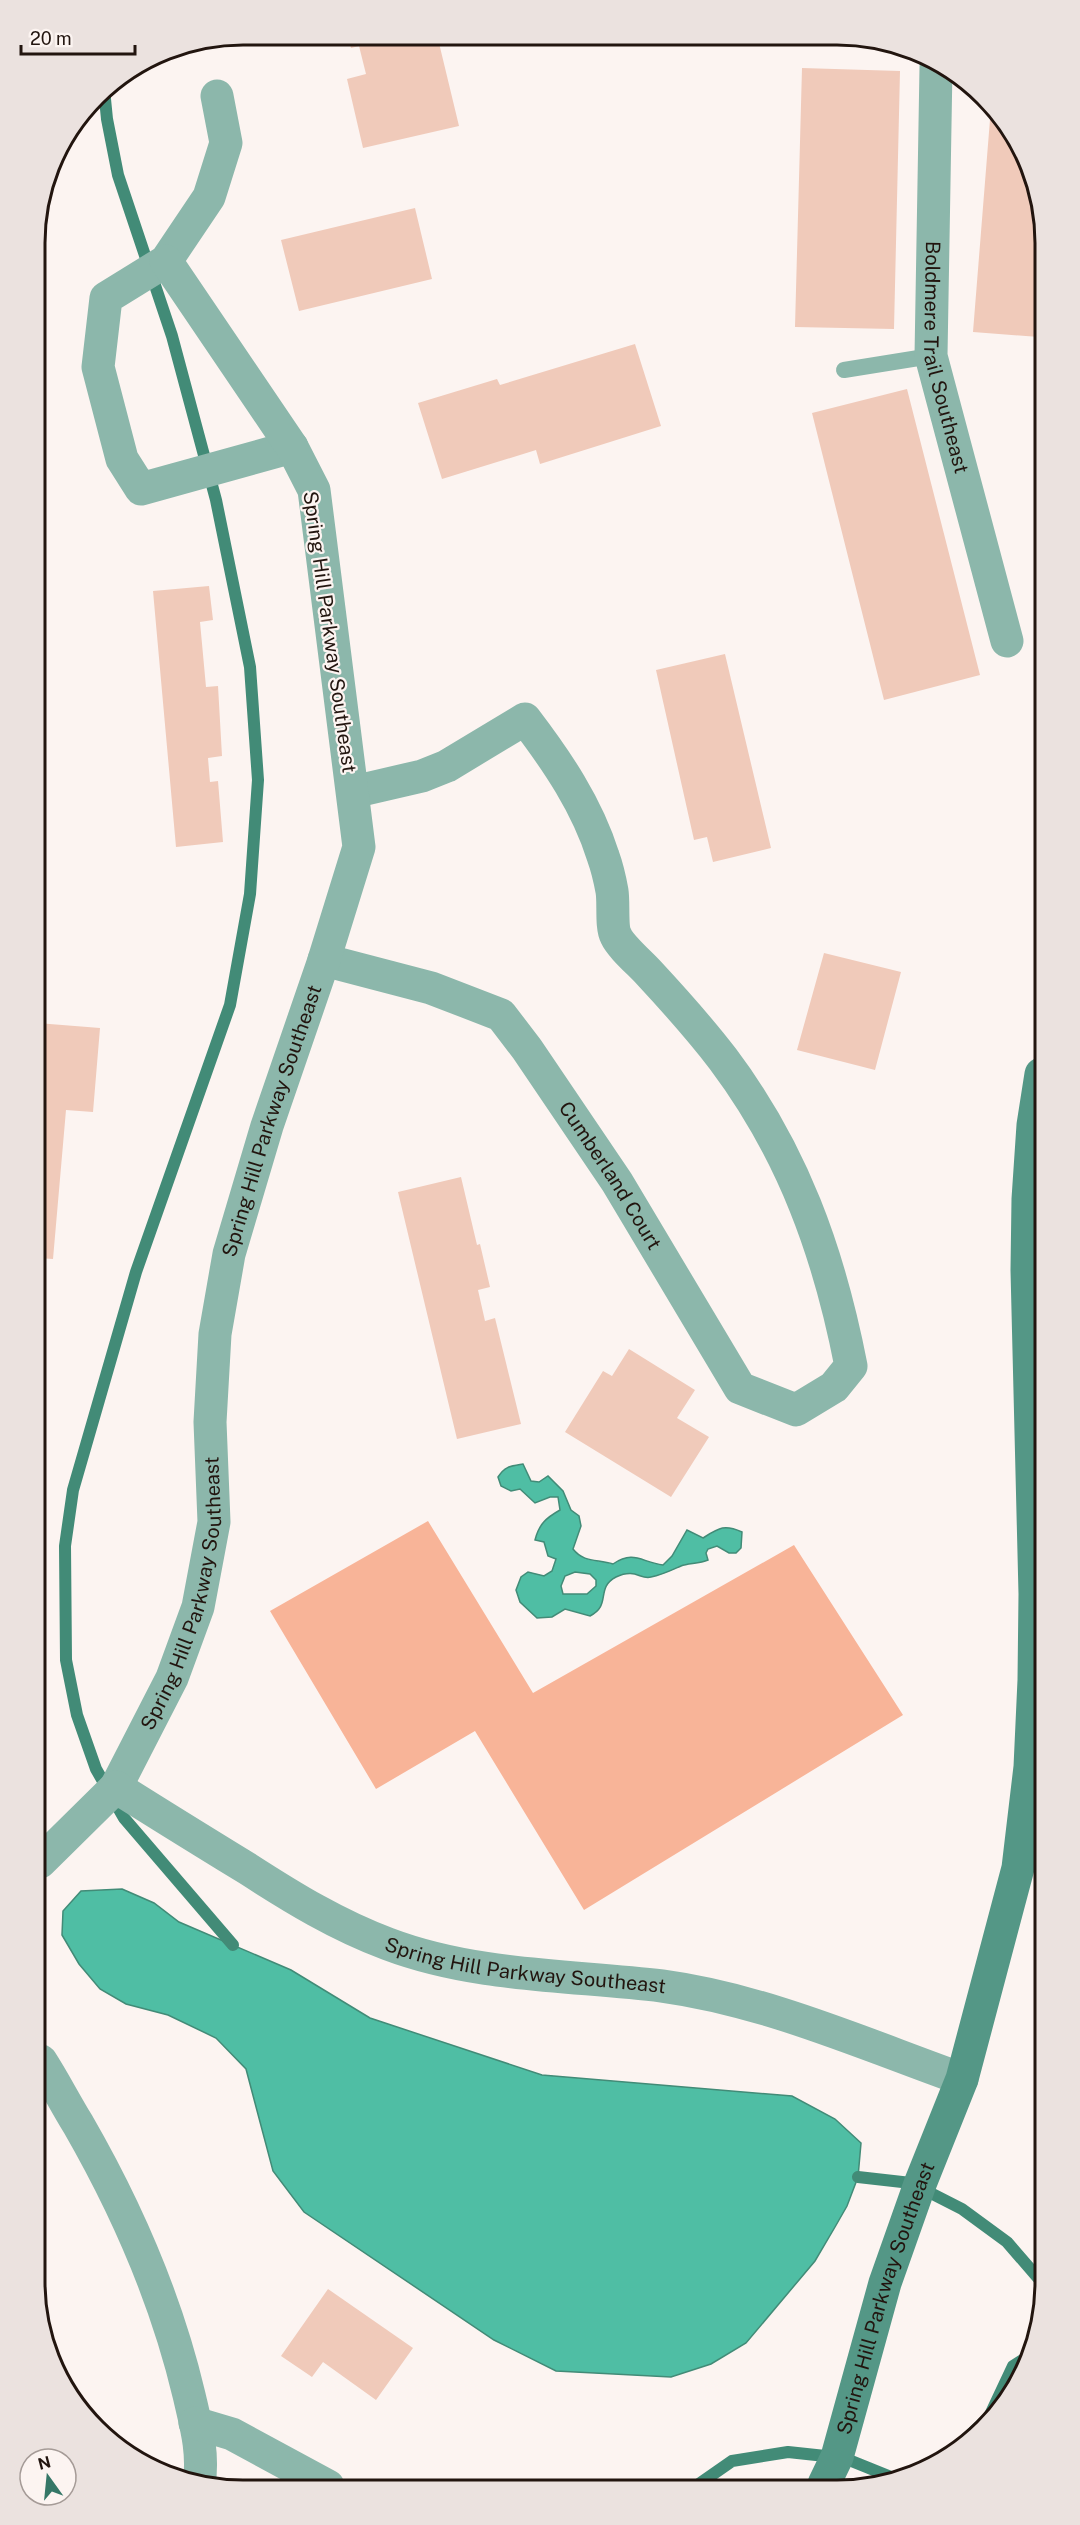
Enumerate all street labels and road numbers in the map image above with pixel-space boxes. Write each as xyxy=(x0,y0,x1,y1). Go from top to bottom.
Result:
street label: Boldmere Trail Southeast xyxy=(919,241,974,476)
street label: Spring Hill Parkway Southeast xyxy=(298,490,362,774)
street label: Spring Hill Parkway Southeast xyxy=(217,982,327,1260)
street label: Cumberland Court xyxy=(554,1097,667,1254)
street label: Spring Hill Parkway Southeast xyxy=(135,1456,226,1734)
street label: Spring Hill Parkway Southeast xyxy=(382,1932,667,1998)
street label: Spring Hill Parkway Southeast xyxy=(832,2158,940,2437)

